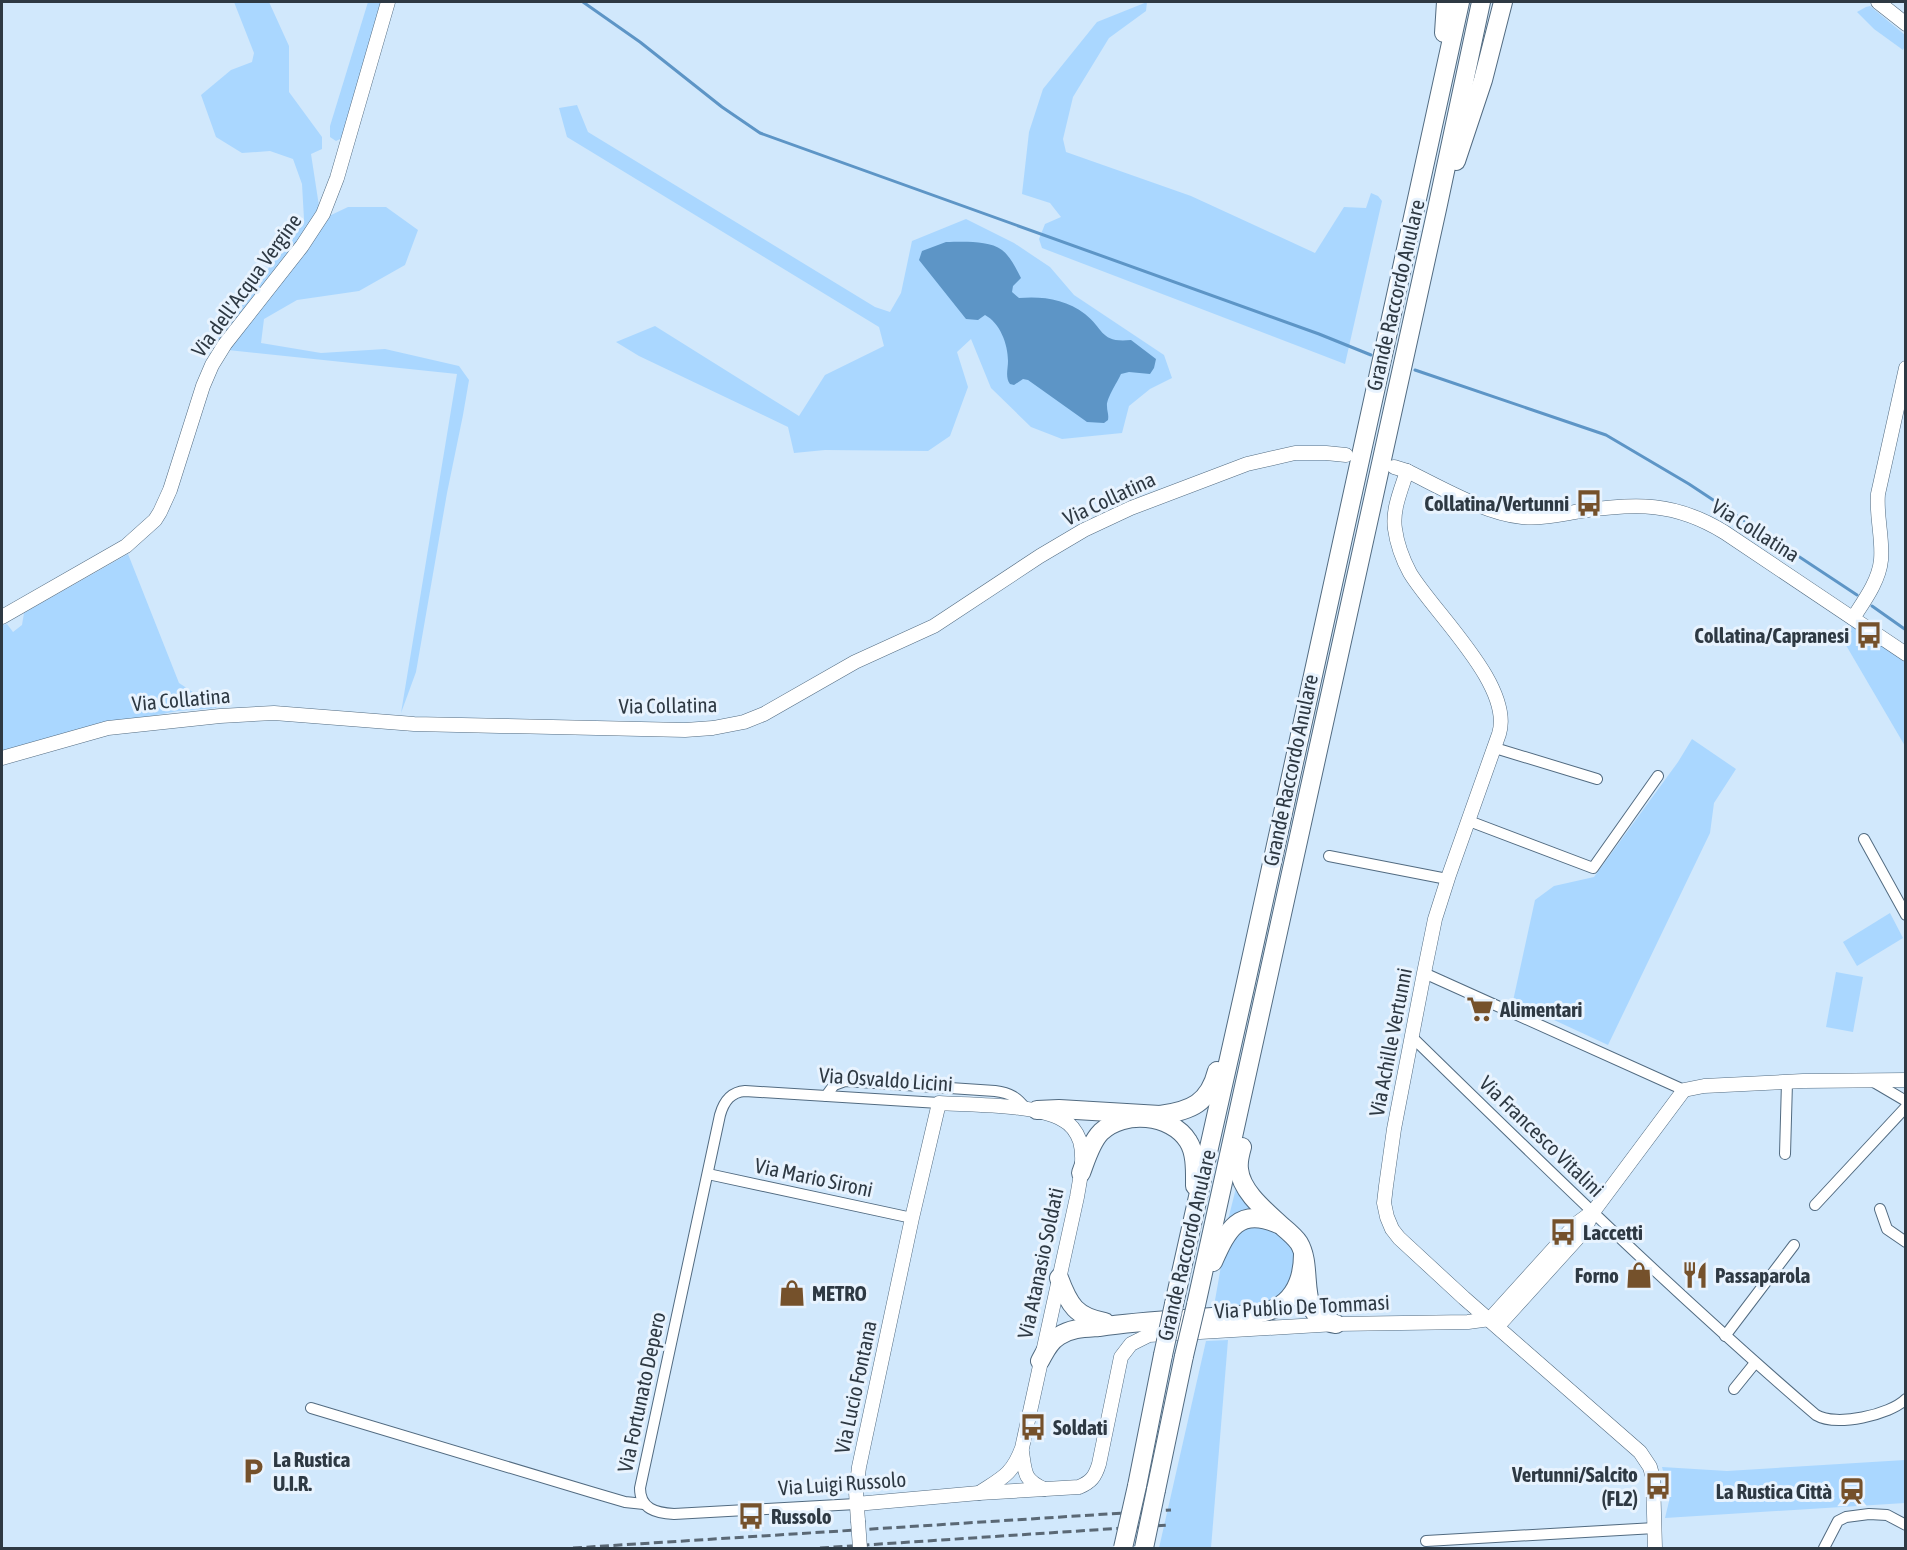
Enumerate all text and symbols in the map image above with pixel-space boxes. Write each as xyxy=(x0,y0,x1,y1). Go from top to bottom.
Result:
street label: Grande Raccordo Anulare xyxy=(1361,197,1429,393)
street label: Via dell'Acqua Vergine xyxy=(186,209,306,361)
street label: Via Collatina xyxy=(1059,466,1159,530)
bus stop icon: Collatina/Vertunni xyxy=(1574,488,1604,518)
place label: Collatina/Vertunni xyxy=(1424,491,1569,515)
street label: Via Collatina xyxy=(1708,494,1804,566)
bus stop icon: Collatina/Capranesi xyxy=(1854,620,1884,650)
place label: Collatina/Capranesi xyxy=(1694,623,1849,647)
street label: Grande Raccordo Anulare xyxy=(1258,672,1322,868)
street label: Via Collatina xyxy=(131,683,231,715)
street label: Via Collatina xyxy=(618,692,718,718)
street label: Via Achille Vertunni xyxy=(1364,966,1416,1118)
supermarket icon: Alimentari xyxy=(1465,994,1495,1024)
place label: Alimentari xyxy=(1499,997,1582,1021)
street label: Via Osvaldo Licini xyxy=(818,1062,954,1096)
street label: Via Francesco Vitalini xyxy=(1475,1071,1609,1201)
street label: Grande Raccordo Anulare xyxy=(1152,1147,1220,1343)
street label: Via Mario Sironi xyxy=(753,1153,875,1201)
street label: Via Atanasio Soldati xyxy=(1012,1185,1068,1341)
bus stop icon: Laccetti xyxy=(1548,1217,1578,1247)
place label: Laccetti xyxy=(1583,1220,1643,1244)
shop icon: Forno xyxy=(1624,1260,1654,1290)
restaurant icon: Passaparola xyxy=(1680,1260,1710,1290)
place label: Forno xyxy=(1575,1263,1619,1287)
place label: Passaparola xyxy=(1715,1263,1811,1287)
shop icon: METRO xyxy=(777,1278,807,1308)
place label: METRO xyxy=(812,1281,867,1305)
street label: Via Publio De Tommasi xyxy=(1214,1289,1390,1323)
street label: Via Fortunato Depero xyxy=(612,1310,670,1474)
street label: Via Lucio Fontana xyxy=(829,1318,881,1456)
bus stop icon: Soldati xyxy=(1018,1412,1048,1442)
place label: Soldati xyxy=(1053,1415,1108,1439)
place label: La Rustica U.I.R. xyxy=(273,1447,350,1495)
parking icon: La Rustica U.I.R. xyxy=(238,1456,268,1486)
place label: Vertunni/Salcito (FL2) xyxy=(1511,1462,1638,1510)
street label: Via Luigi Russolo xyxy=(777,1467,907,1499)
bus stop icon: Vertunni/Salcito (FL2) xyxy=(1643,1471,1673,1501)
station icon: La Rustica Città xyxy=(1837,1476,1867,1506)
place label: La Rustica Città xyxy=(1716,1479,1832,1503)
bus stop icon: Russolo xyxy=(736,1501,766,1531)
place label: Russolo xyxy=(771,1504,832,1528)

